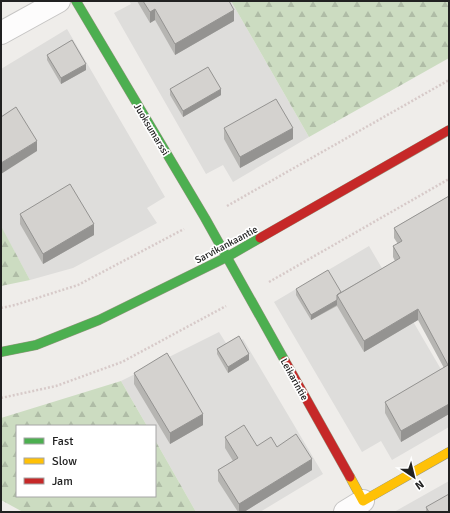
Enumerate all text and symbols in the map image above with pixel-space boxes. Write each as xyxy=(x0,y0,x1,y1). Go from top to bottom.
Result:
street label: Juoksumarssi xyxy=(131,101,171,158)
street label: Sarvikankaantie xyxy=(193,223,260,266)
street label: Leikarintie xyxy=(278,356,311,403)
legend xyxy=(16,425,156,497)
text: Fast xyxy=(52,434,73,449)
text: Slow xyxy=(52,454,77,469)
north arrow xyxy=(394,457,434,497)
text: Jam xyxy=(52,474,73,489)
text: N xyxy=(413,477,426,492)

